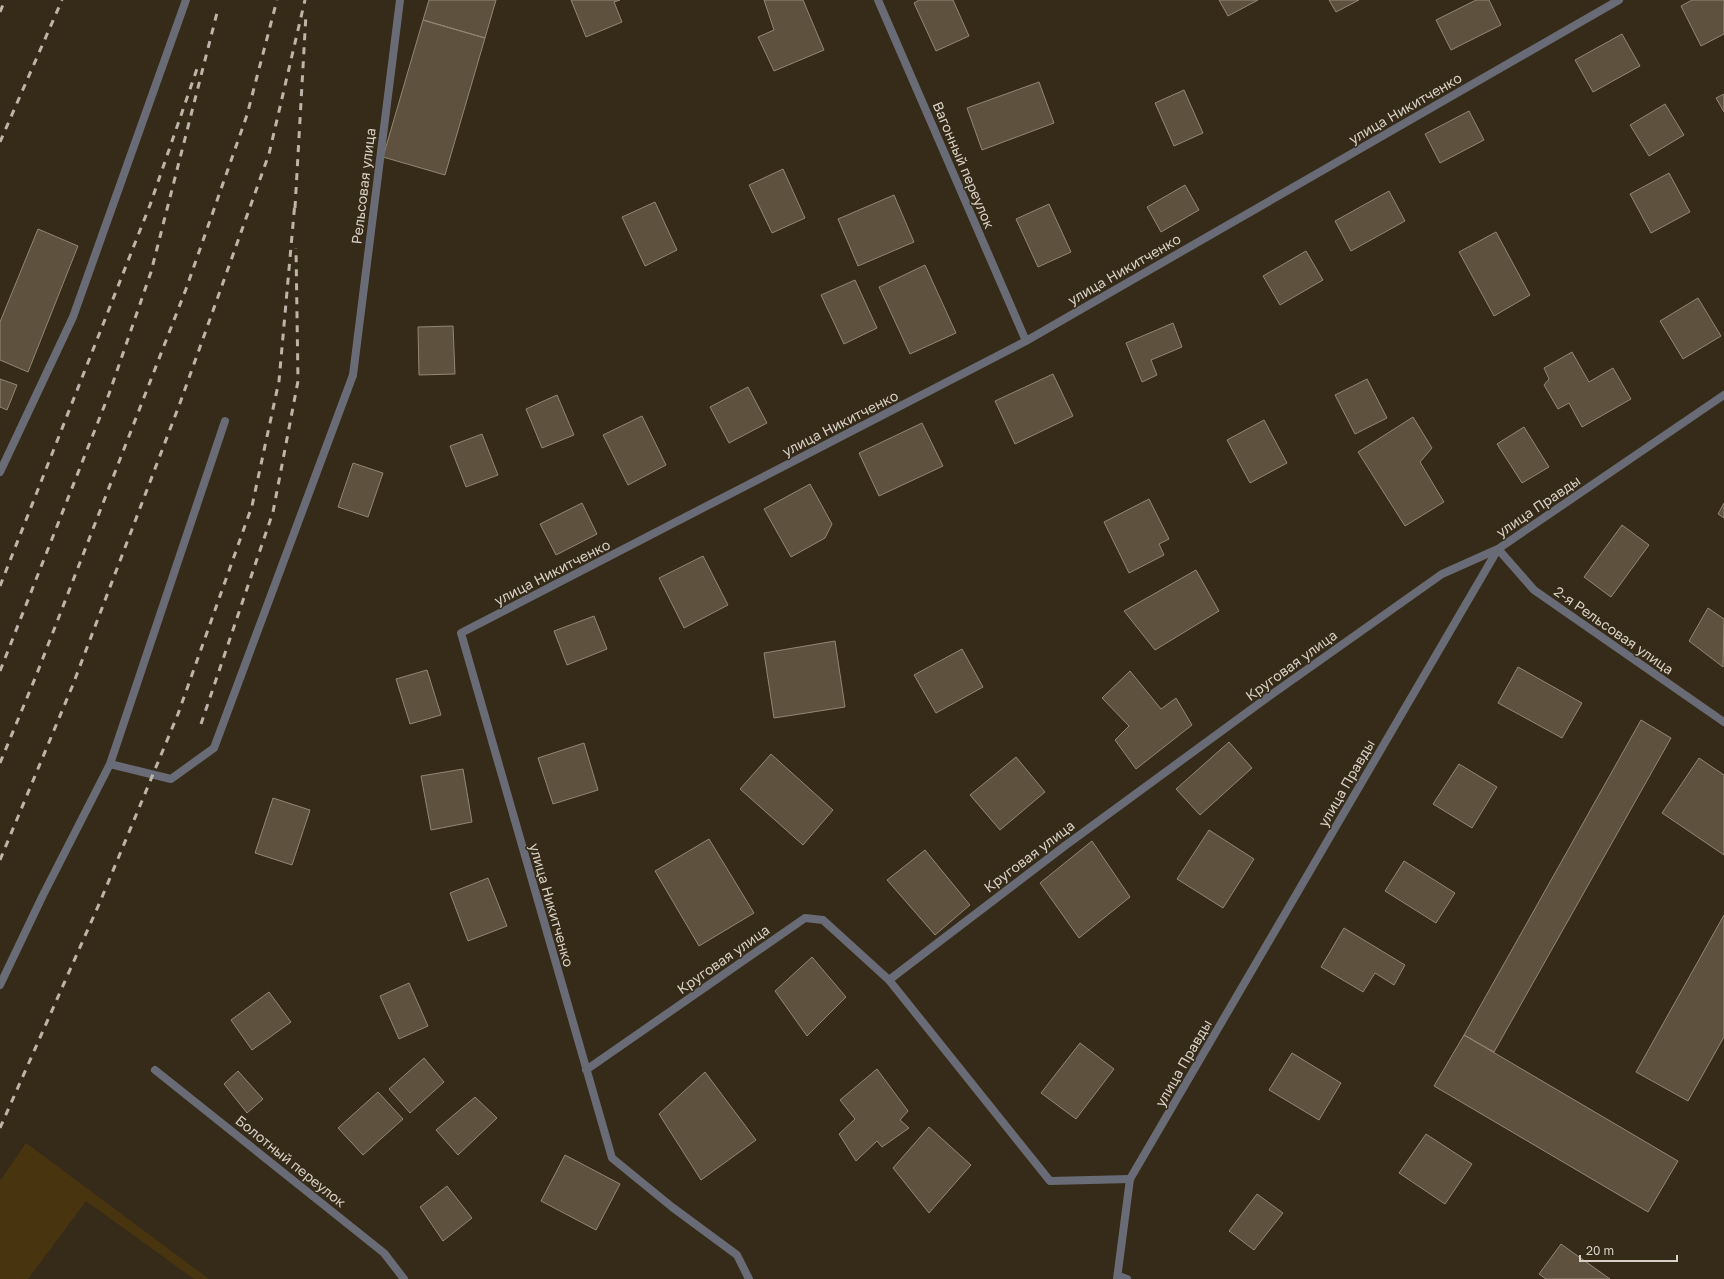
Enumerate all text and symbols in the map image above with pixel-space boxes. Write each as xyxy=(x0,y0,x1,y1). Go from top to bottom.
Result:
street label: улица Никитченко xyxy=(1345,69,1465,147)
street label: Вагонный переулок xyxy=(930,99,998,231)
street label: Рельсовая улица xyxy=(347,127,379,245)
street label: улица Никитченко xyxy=(1064,230,1184,308)
street label: улица Никитченко xyxy=(779,386,901,460)
street label: улица Правды xyxy=(1493,472,1583,540)
street label: улица Никитченко xyxy=(491,535,613,609)
street label: 2-я Рельсовая улица xyxy=(1551,582,1677,678)
street label: Круговая улица xyxy=(1242,626,1340,704)
street label: улица Правды xyxy=(1314,736,1378,830)
street label: Круговая улица xyxy=(980,816,1078,896)
street label: улица Никитченко xyxy=(526,841,578,969)
street label: Круговая улица xyxy=(673,921,773,997)
street label: улица Правды xyxy=(1151,1016,1215,1110)
street label: Болотный переулок xyxy=(232,1111,350,1211)
scale bar xyxy=(1580,1237,1677,1263)
text: 20 m xyxy=(1586,1243,1614,1258)

